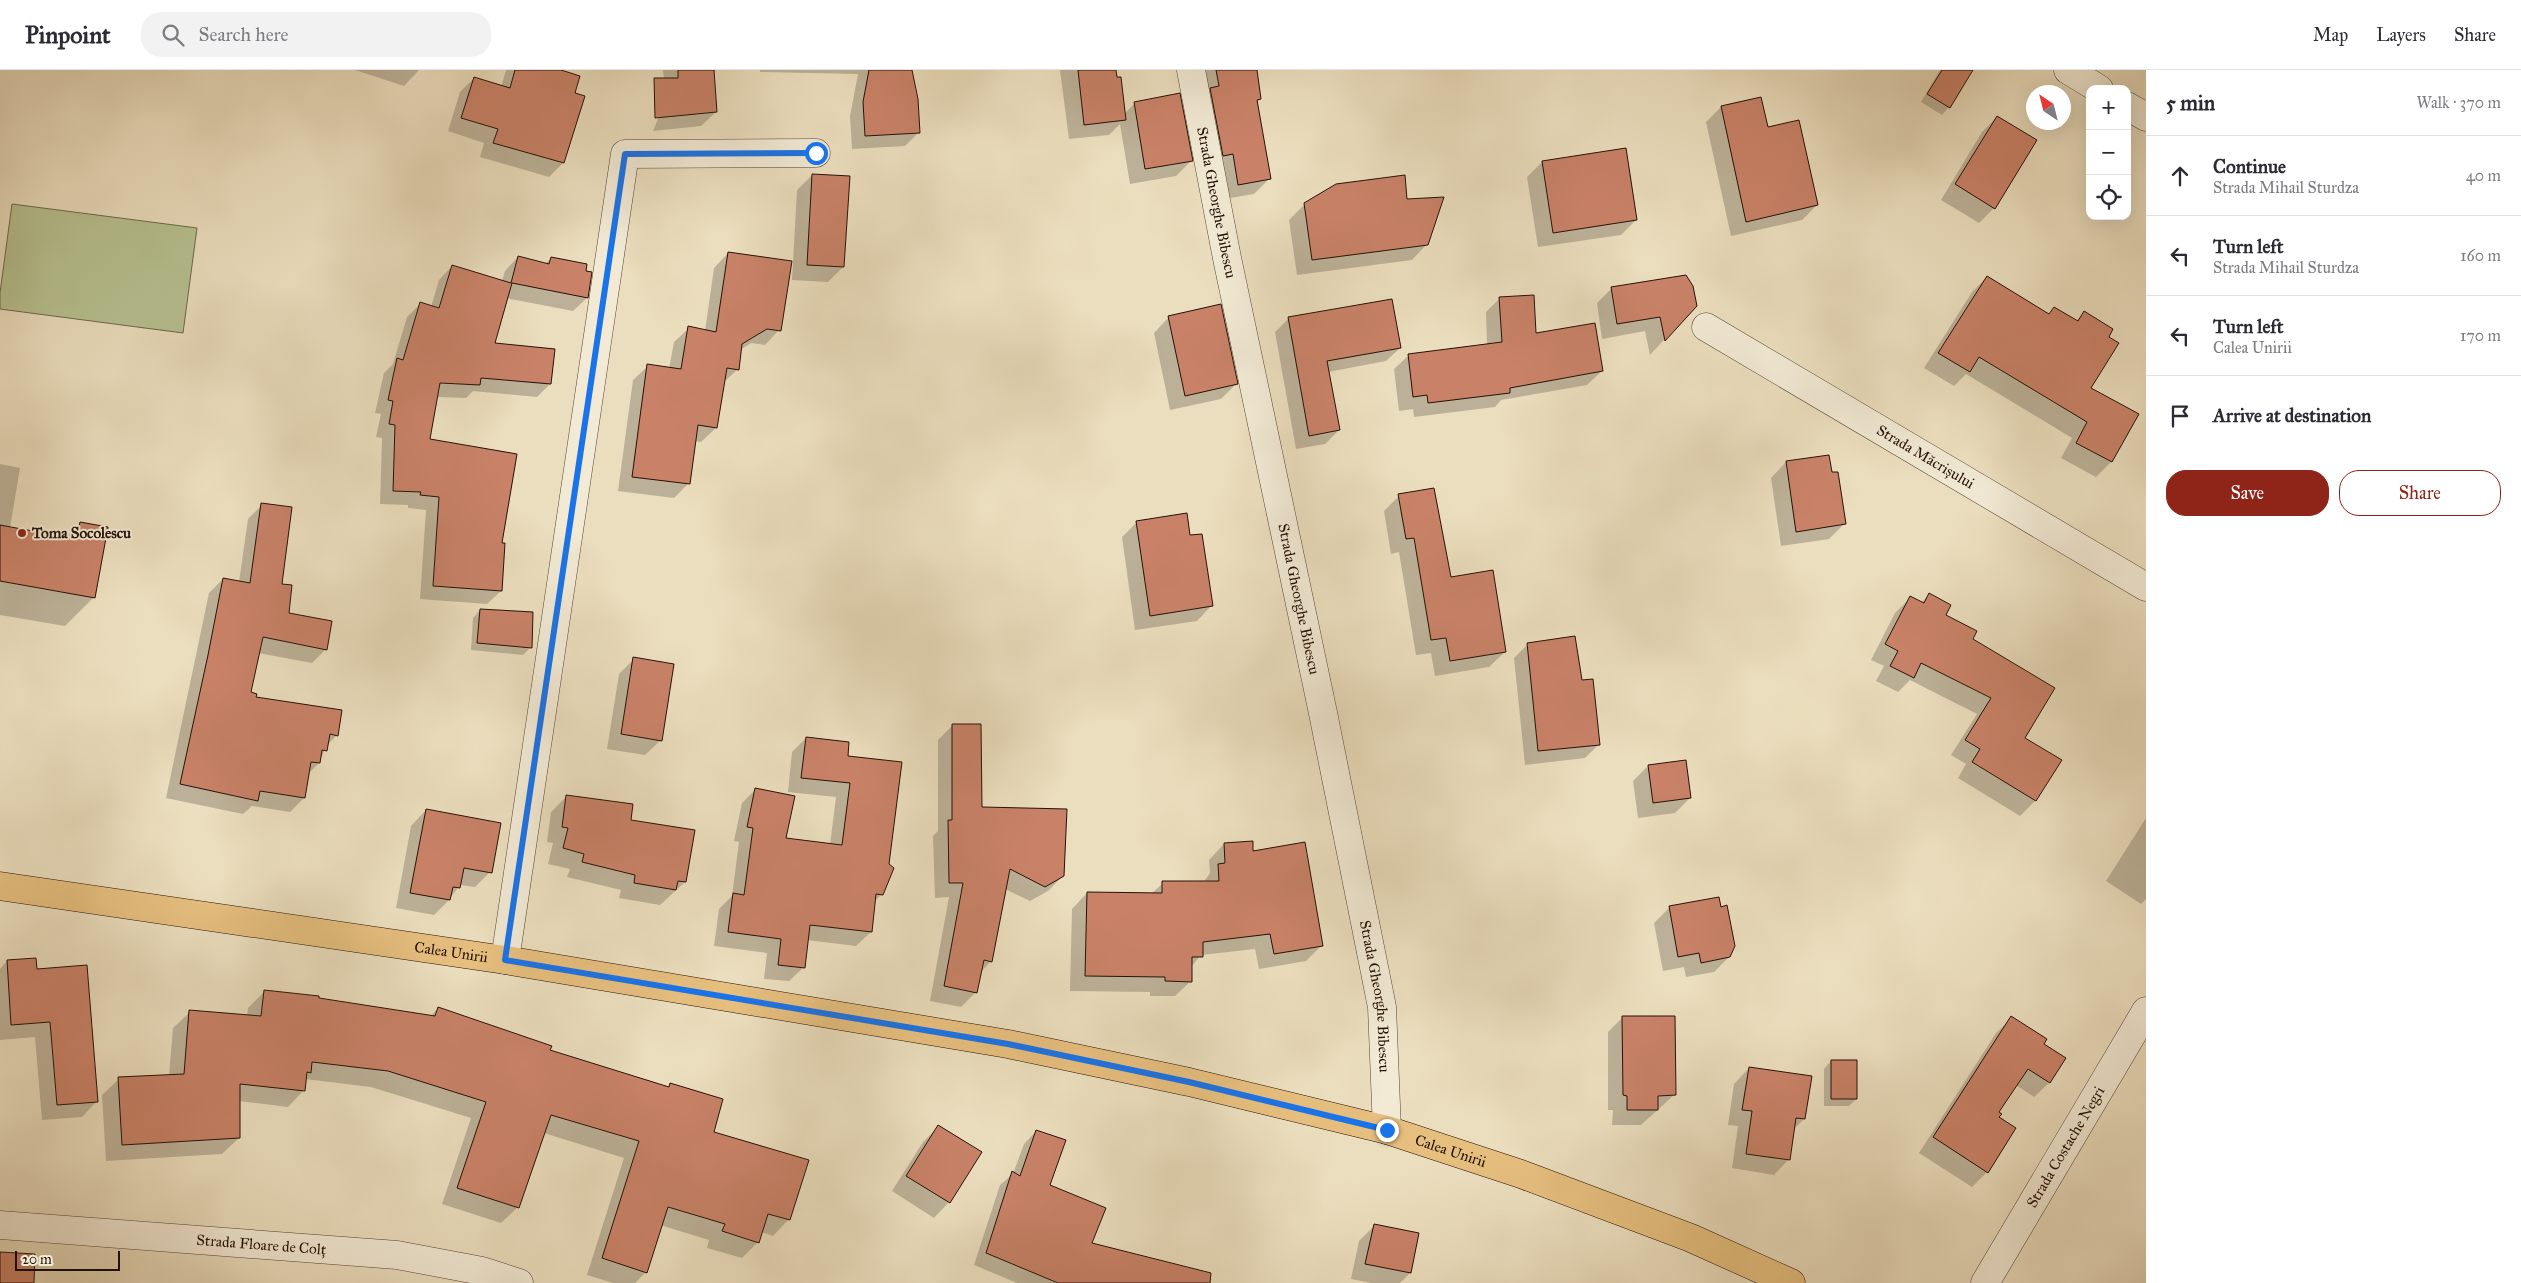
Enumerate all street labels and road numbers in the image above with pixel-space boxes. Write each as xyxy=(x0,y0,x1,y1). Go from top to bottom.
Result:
street label: Strada Gheorghe Bibescu xyxy=(1193,125,1240,280)
street label: Strada Măcrișului xyxy=(1873,421,1978,493)
street label: Strada Gheorghe Bibescu xyxy=(1274,522,1324,676)
street label: Strada Gheorghe Bibescu xyxy=(1356,919,1394,1073)
street label: Calea Unirii xyxy=(413,938,489,966)
street label: Strada Costache Negri xyxy=(2023,1083,2108,1211)
street label: Calea Unirii xyxy=(1413,1131,1489,1171)
street label: Strada Floare de Colț xyxy=(196,1231,328,1259)

